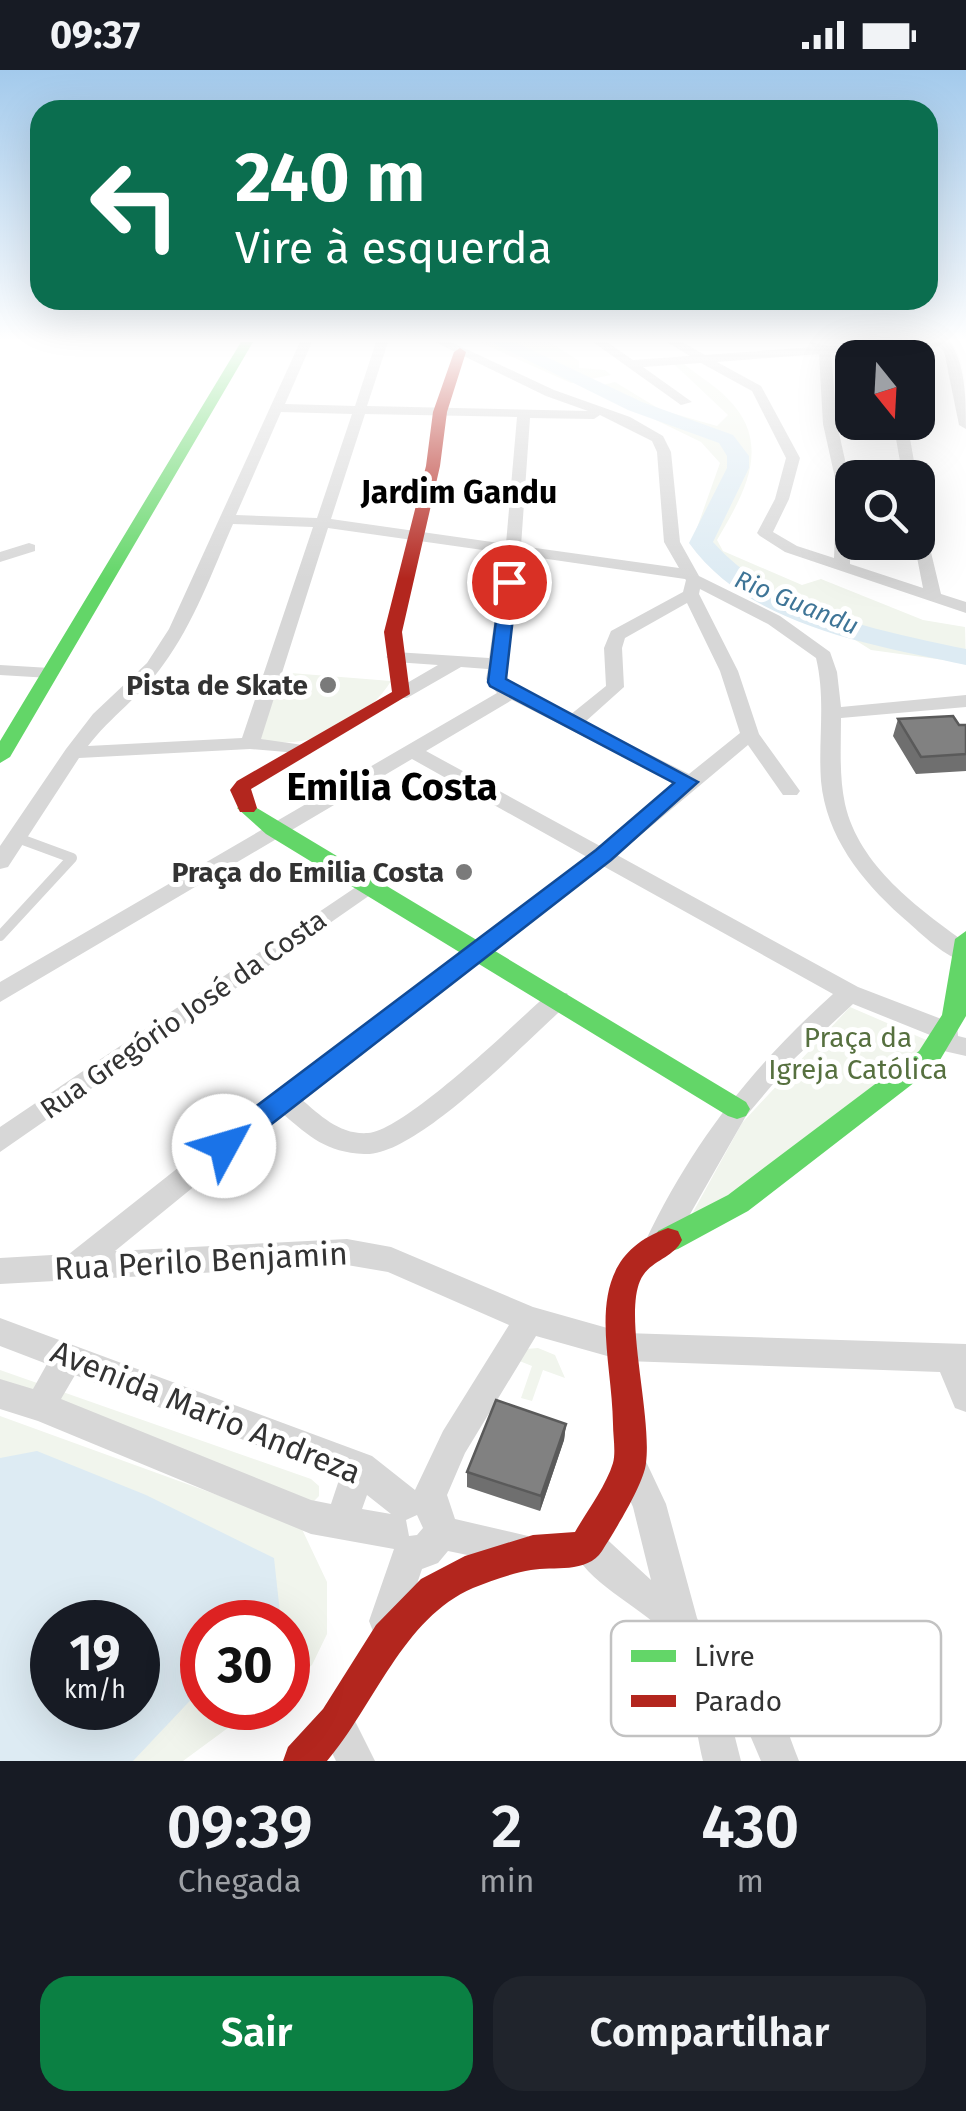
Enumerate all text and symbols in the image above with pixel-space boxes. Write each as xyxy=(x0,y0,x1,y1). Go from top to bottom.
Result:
text: 09:37 xyxy=(50,12,140,58)
text: 240 m xyxy=(235,136,425,220)
icon: left xyxy=(70,140,200,270)
text: Vire à esquerda xyxy=(235,221,552,275)
north arrow xyxy=(835,340,935,440)
map controls xyxy=(835,340,935,560)
button: search xyxy=(835,460,935,560)
district label: Jardim Gandu xyxy=(360,473,557,511)
pin xyxy=(467,540,552,625)
icon: arrive xyxy=(482,555,537,610)
water label: Rio Guandu xyxy=(730,565,863,641)
place label: Pista de Skate xyxy=(126,669,308,702)
marker: Pista de Skate xyxy=(317,674,339,696)
district label: Emilia Costa xyxy=(287,764,497,810)
place label: Praça do Emilia Costa xyxy=(172,856,444,889)
marker: Praça do Emilia Costa xyxy=(453,861,475,883)
street label: Rua Gregório José da Costa xyxy=(34,903,333,1126)
park label: Praça da Igreja Católica xyxy=(768,1021,948,1086)
position arrow xyxy=(172,1094,276,1198)
street label: Rua Perilo Benjamin xyxy=(53,1234,349,1288)
street label: Avenida Mario Andreza xyxy=(46,1332,366,1492)
speed limit sign: 30 xyxy=(180,1600,310,1730)
legend xyxy=(611,1621,941,1736)
text: 19 xyxy=(69,1623,121,1683)
text: Livre xyxy=(694,1640,755,1673)
text: km/h xyxy=(64,1675,126,1705)
text: Parado xyxy=(694,1685,782,1718)
text: 09:39 xyxy=(167,1791,313,1863)
text: 2 xyxy=(492,1791,522,1863)
text: 430 xyxy=(701,1791,799,1863)
text: Chegada xyxy=(178,1862,302,1900)
text: min xyxy=(479,1862,534,1900)
text: m xyxy=(737,1862,764,1900)
button: Sair xyxy=(40,1976,473,2091)
button: Compartilhar xyxy=(493,1976,926,2091)

